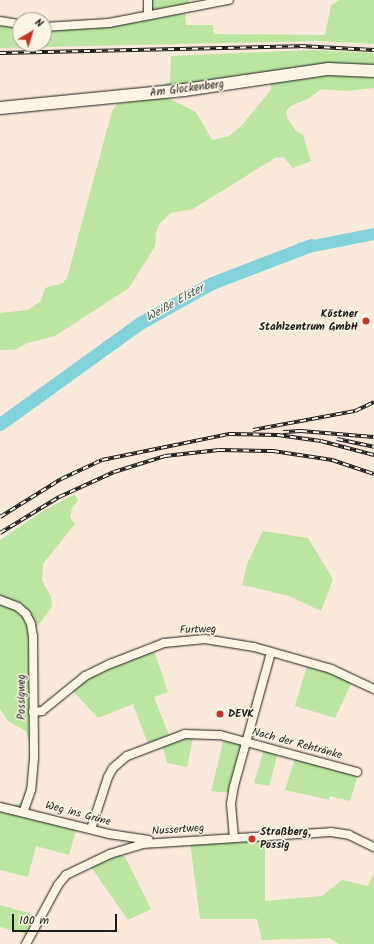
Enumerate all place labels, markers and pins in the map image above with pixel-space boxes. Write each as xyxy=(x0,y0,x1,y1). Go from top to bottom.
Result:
place label: Köstner Stahlzentrum GmbH xyxy=(259,308,358,334)
marker: Köstner Stahlzentrum GmbH xyxy=(361,316,371,326)
place label: DEVK xyxy=(228,707,254,721)
marker: DEVK xyxy=(215,709,225,719)
place label: Straßberg, Possig xyxy=(260,826,311,852)
marker: Straßberg, Possig xyxy=(247,834,257,844)

